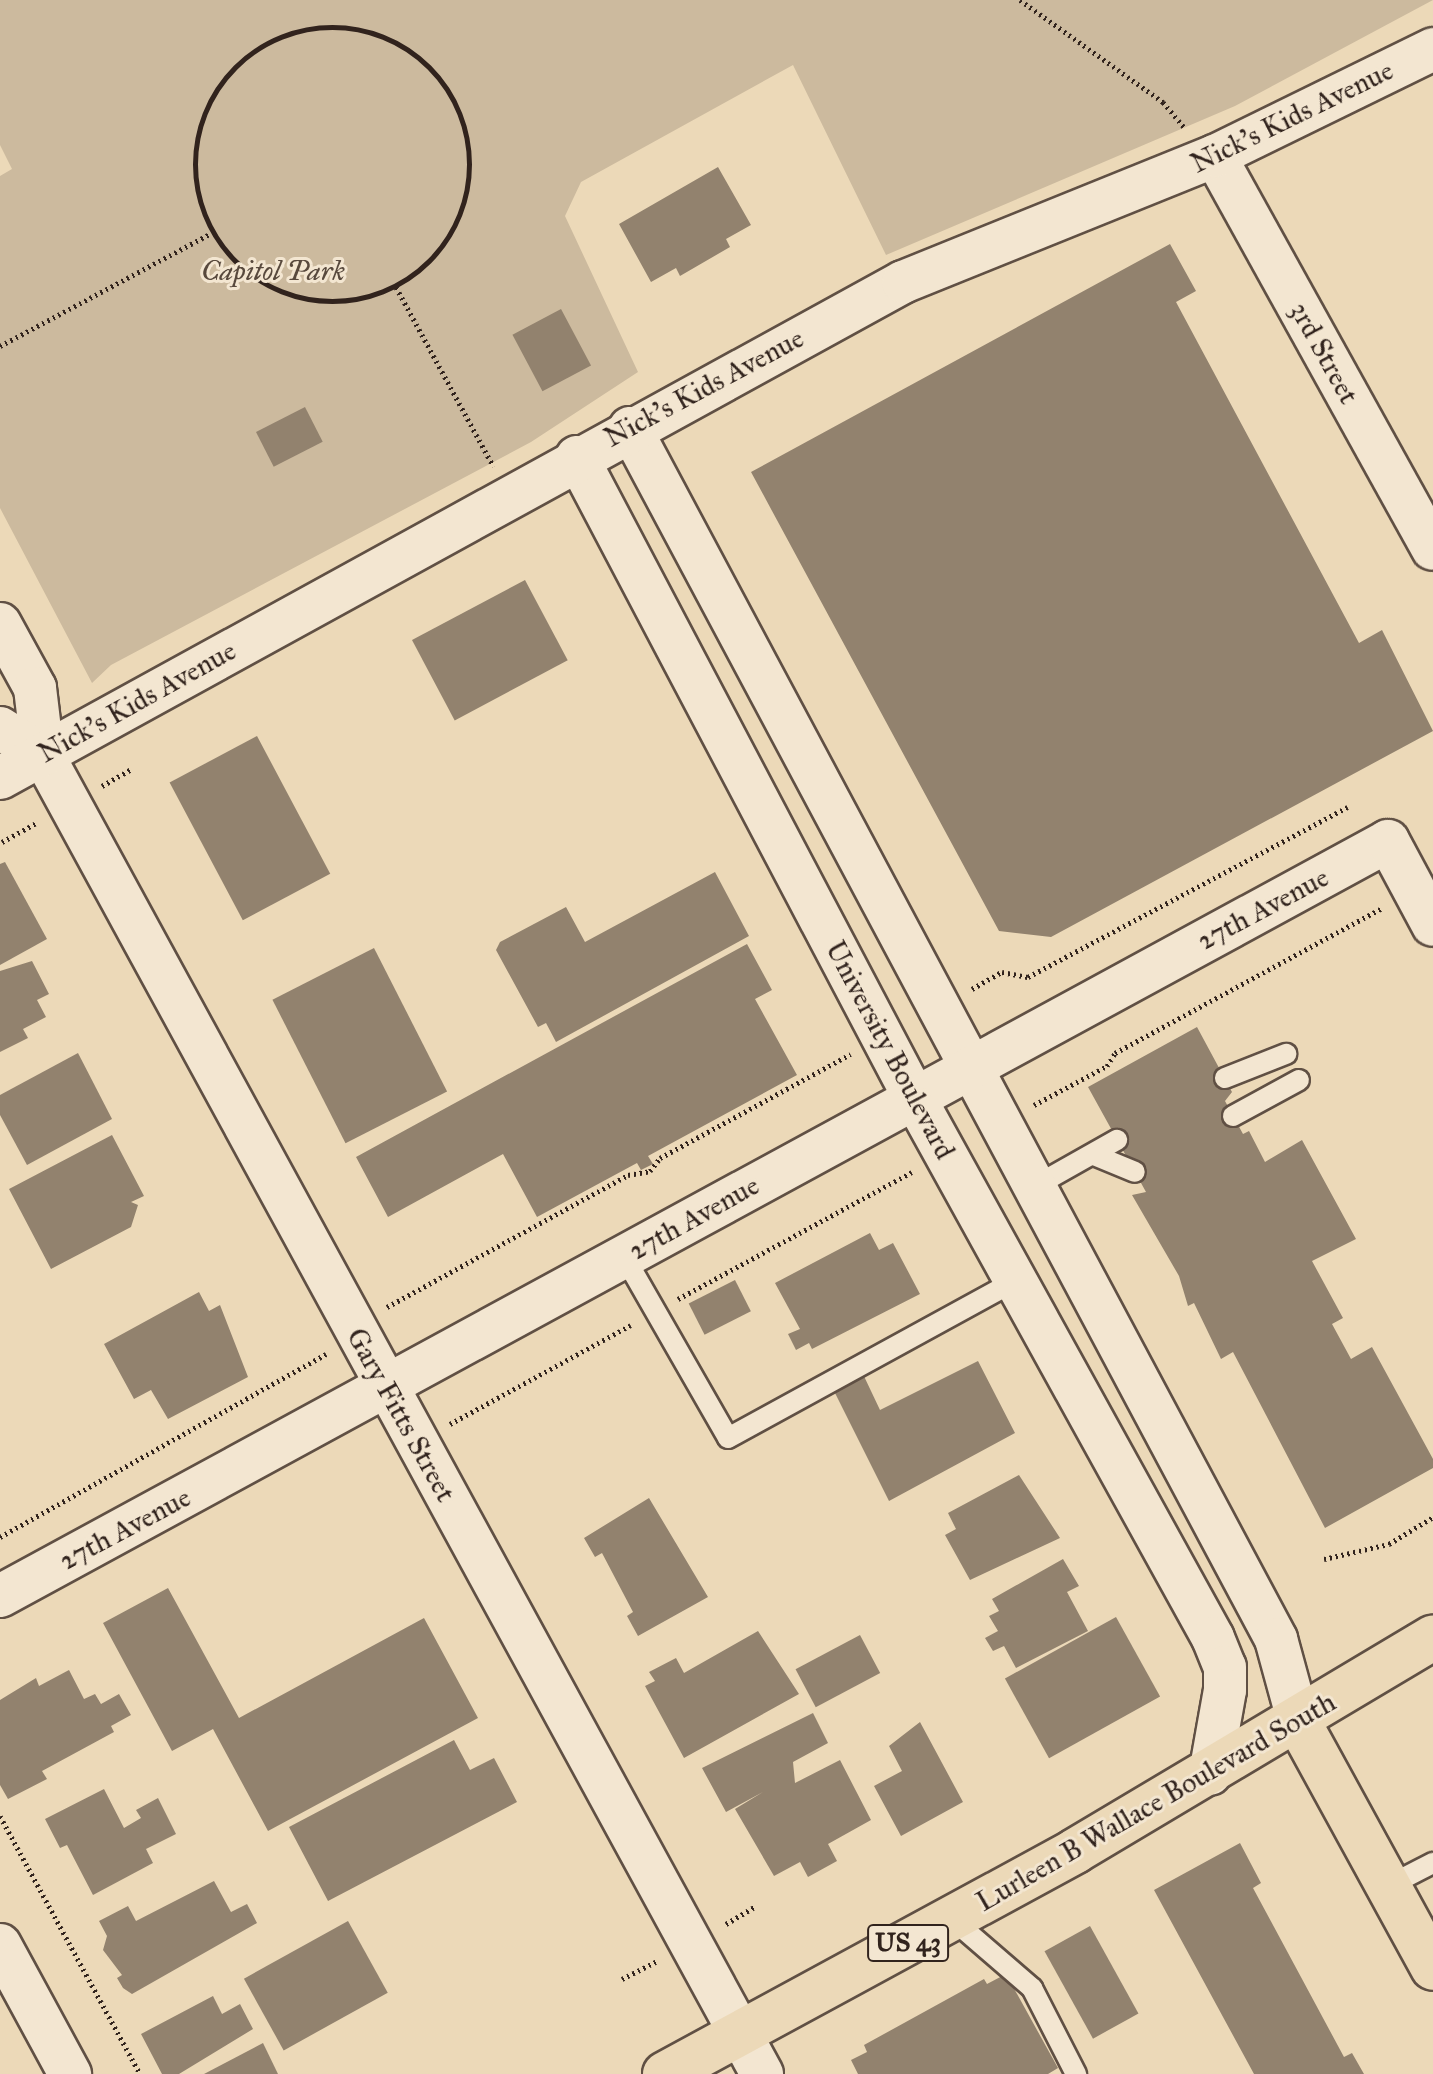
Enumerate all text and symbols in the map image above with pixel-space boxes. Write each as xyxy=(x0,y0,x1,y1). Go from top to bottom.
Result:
street label: Nick's Kids Avenue xyxy=(1185,53,1399,181)
park label: Capitol Park xyxy=(201,254,345,288)
street label: 3rd Street xyxy=(1282,296,1366,410)
street label: Nick's Kids Avenue xyxy=(599,321,809,455)
street label: Nick's Kids Avenue xyxy=(32,634,242,770)
street label: 27th Avenue xyxy=(1192,860,1334,958)
street label: University Boulevard xyxy=(818,935,962,1165)
street label: 27th Avenue xyxy=(623,1169,765,1267)
street label: Gary Fitts Street xyxy=(339,1322,463,1508)
street label: 27th Avenue xyxy=(54,1480,196,1578)
street label: Lurleen B Wallace Boulevard South xyxy=(970,1685,1342,1919)
road number: US 43 xyxy=(866,1921,950,1965)

